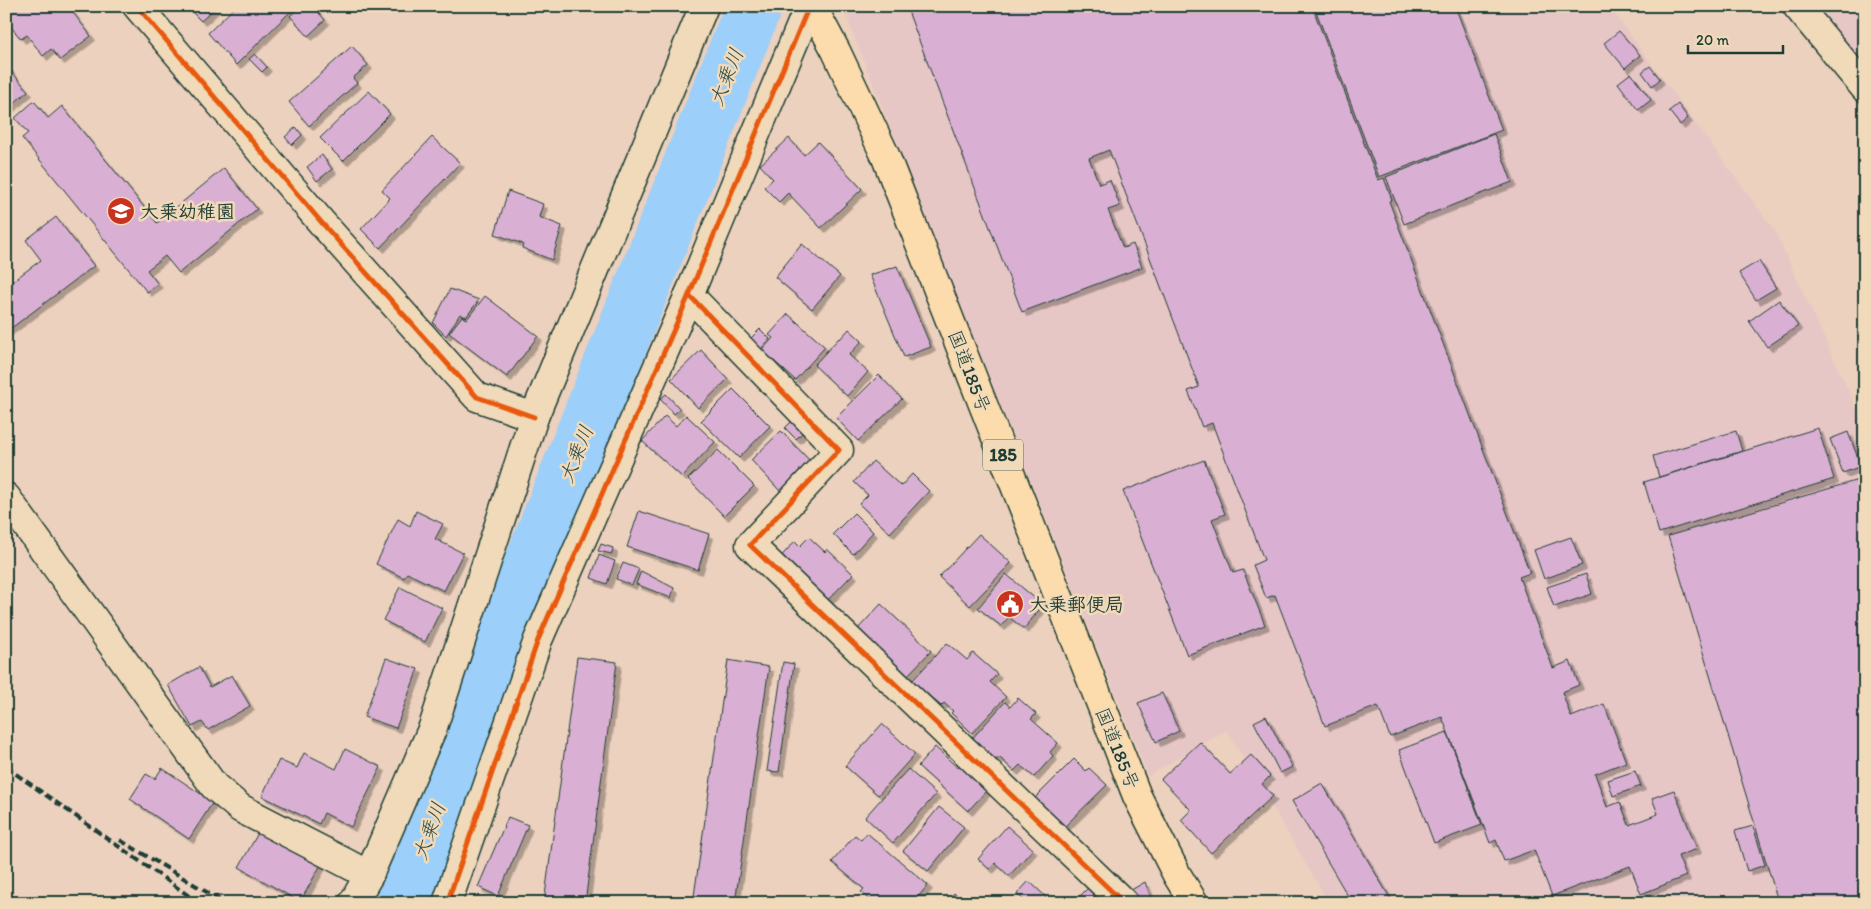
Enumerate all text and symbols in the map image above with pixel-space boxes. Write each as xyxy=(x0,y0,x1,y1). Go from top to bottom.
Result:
scale bar xyxy=(1688,22,1784,54)
text: 20 m xyxy=(1696,31,1730,49)
water label: 大乗川 xyxy=(704,45,748,109)
school or university icon: 大乗幼稚園 xyxy=(106,196,136,226)
place label: 大乗幼稚園 xyxy=(140,200,235,223)
street label: 国道185号 xyxy=(943,327,996,416)
water label: 大乗川 xyxy=(554,422,598,486)
road number: 185 xyxy=(983,440,1023,470)
public building icon: 大乗郵便局 xyxy=(995,589,1025,619)
place label: 大乗郵便局 xyxy=(1029,593,1124,616)
street label: 国道185号 xyxy=(1091,704,1144,792)
water label: 大乗川 xyxy=(407,799,451,863)

